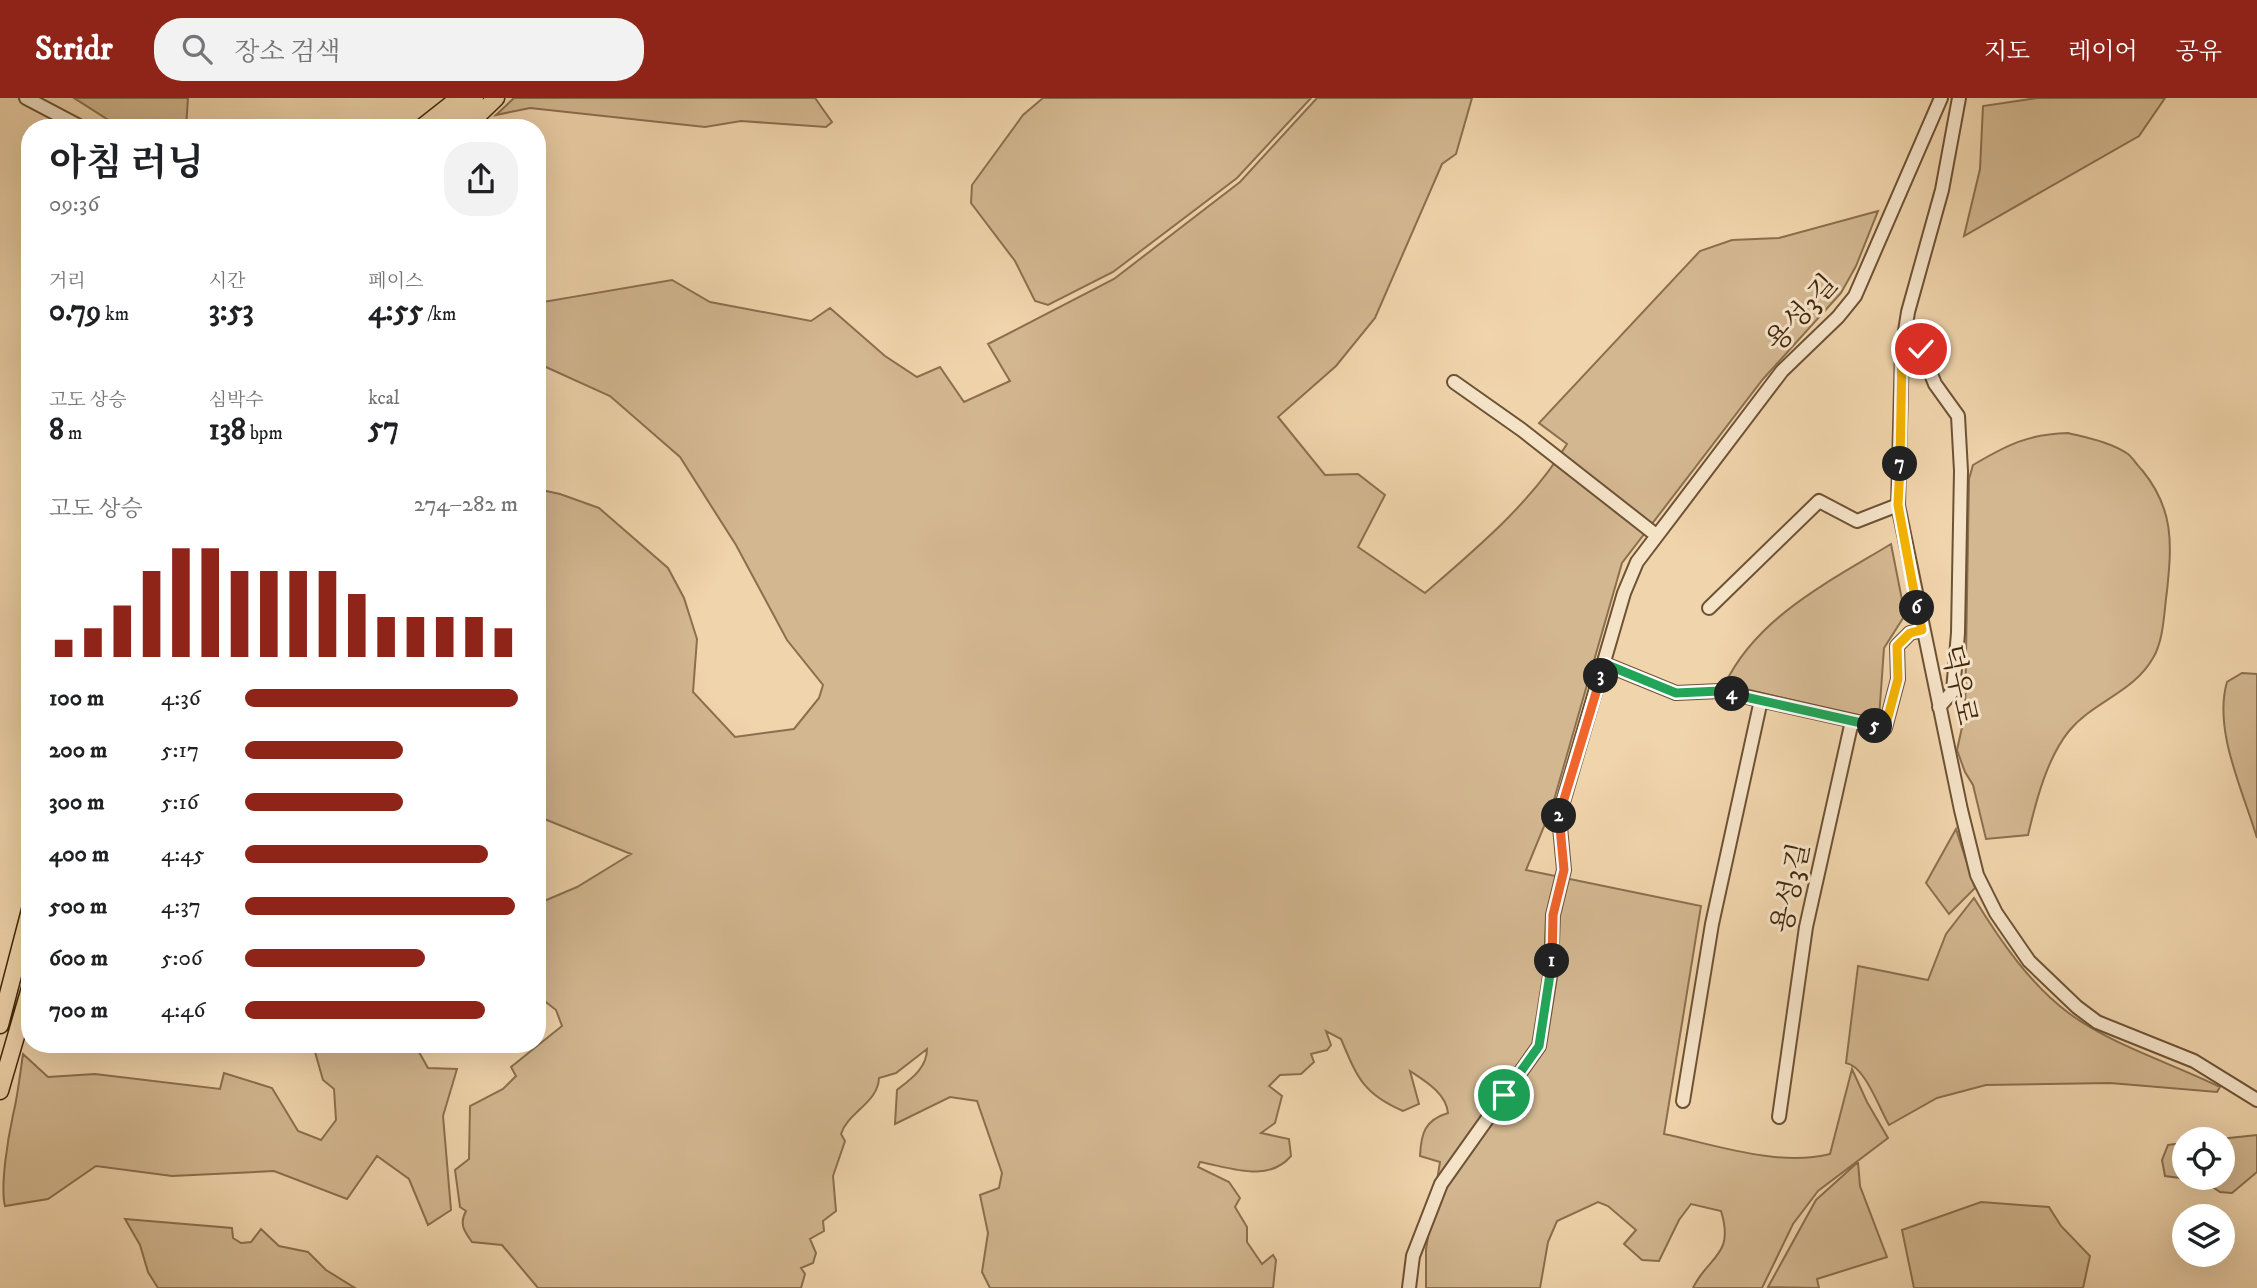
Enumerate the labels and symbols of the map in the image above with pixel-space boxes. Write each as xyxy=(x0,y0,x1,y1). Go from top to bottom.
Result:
street label: 용성3길 xyxy=(1758,267,1846,359)
pin xyxy=(1891,319,1951,379)
pin: 7 xyxy=(1882,446,1918,482)
pin: 6 xyxy=(1899,590,1934,626)
street label: 덕우로 xyxy=(1933,642,1985,728)
pin: 3 xyxy=(1584,658,1618,694)
pin: 4 xyxy=(1714,676,1750,712)
pin: 5 xyxy=(1857,708,1892,744)
pin: 2 xyxy=(1542,798,1576,834)
street label: 용성3길 xyxy=(1764,840,1818,936)
pin: 1 xyxy=(1534,944,1570,978)
pin xyxy=(1474,1065,1534,1125)

